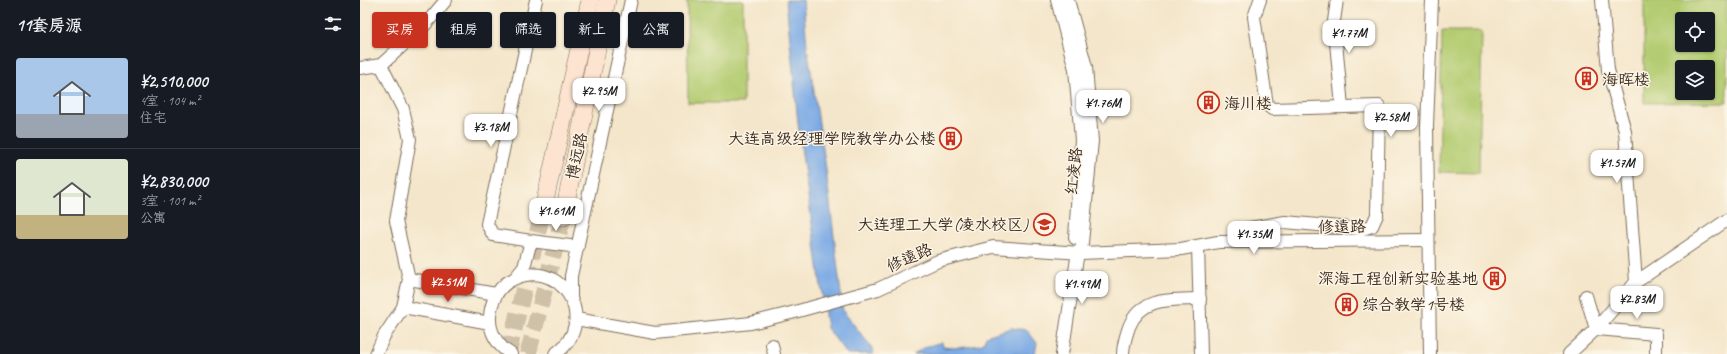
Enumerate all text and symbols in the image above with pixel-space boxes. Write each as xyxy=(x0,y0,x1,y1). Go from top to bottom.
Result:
chip: 买房 xyxy=(372,12,428,48)
chip: 租房 xyxy=(436,12,492,48)
chip: 筛选 xyxy=(500,12,556,48)
chip: 新上 xyxy=(564,12,620,48)
chip: 公寓 xyxy=(628,12,684,48)
map controls xyxy=(1675,12,1715,100)
button: locate xyxy=(1675,12,1715,52)
icon: filters xyxy=(322,13,344,35)
text: 11套房源 xyxy=(16,15,82,36)
pin: ¥1.77M xyxy=(1316,20,1382,54)
text: ¥1.77M xyxy=(1331,25,1367,41)
button: layers xyxy=(1675,60,1715,100)
building icon: 海晖楼 xyxy=(1573,66,1599,92)
place label: 海晖楼 xyxy=(1602,70,1650,90)
text: ¥2,510,000 xyxy=(140,71,208,92)
icon: home xyxy=(48,74,96,122)
pin: ¥2.95M xyxy=(566,78,632,112)
text: ¥2.95M xyxy=(581,83,617,99)
pin: ¥1.76M xyxy=(1070,90,1136,124)
building icon: 海川楼 xyxy=(1195,90,1221,116)
text: 4室 · 104 m² xyxy=(140,93,200,109)
place label: 海川楼 xyxy=(1224,94,1272,114)
text: ¥1.76M xyxy=(1085,95,1121,111)
pin: ¥2.58M xyxy=(1358,104,1424,138)
text: ¥2.58M xyxy=(1373,109,1409,125)
text: 住宅 xyxy=(140,110,166,126)
pin: ¥3.18M xyxy=(458,114,524,148)
text: ¥3.18M xyxy=(473,119,509,135)
building icon: 大连高级经理学院教学办公楼 xyxy=(938,125,964,151)
place label: 大连高级经理学院教学办公楼 xyxy=(728,129,936,149)
street label: 博远路 xyxy=(562,131,592,182)
street label: 红凌路 xyxy=(1062,146,1086,196)
pin: ¥1.57M xyxy=(1584,150,1650,184)
text: ¥1.57M xyxy=(1599,155,1635,171)
text: ¥2,830,000 xyxy=(140,171,208,192)
icon: home xyxy=(48,175,96,223)
text: 3室 · 101 m² xyxy=(140,193,200,209)
pin: ¥1.61M xyxy=(523,198,589,232)
text: ¥1.61M xyxy=(538,203,574,219)
text: 公寓 xyxy=(140,210,166,226)
school or university icon: 大连理工大学(凌水校区) xyxy=(1031,211,1057,237)
place label: 大连理工大学(凌水校区) xyxy=(857,215,1029,235)
street label: 修遠路 xyxy=(1318,217,1366,237)
pin: ¥1.35M xyxy=(1221,221,1287,255)
text: ¥1.35M xyxy=(1236,226,1272,242)
street label: 修遠路 xyxy=(883,239,935,277)
building icon: 深海工程创新实验基地 xyxy=(1481,265,1507,291)
pin: ¥2.51M xyxy=(415,269,481,303)
place label: 深海工程创新实验基地 xyxy=(1318,269,1478,289)
pin: ¥1.49M xyxy=(1049,271,1115,305)
text: ¥2.51M xyxy=(430,274,466,290)
text: ¥1.49M xyxy=(1064,276,1100,292)
pin: ¥2.83M xyxy=(1604,286,1670,320)
building icon: 综合教学1号楼 xyxy=(1334,291,1360,317)
text: ¥2.83M xyxy=(1619,291,1655,307)
place label: 综合教学1号楼 xyxy=(1362,295,1465,315)

